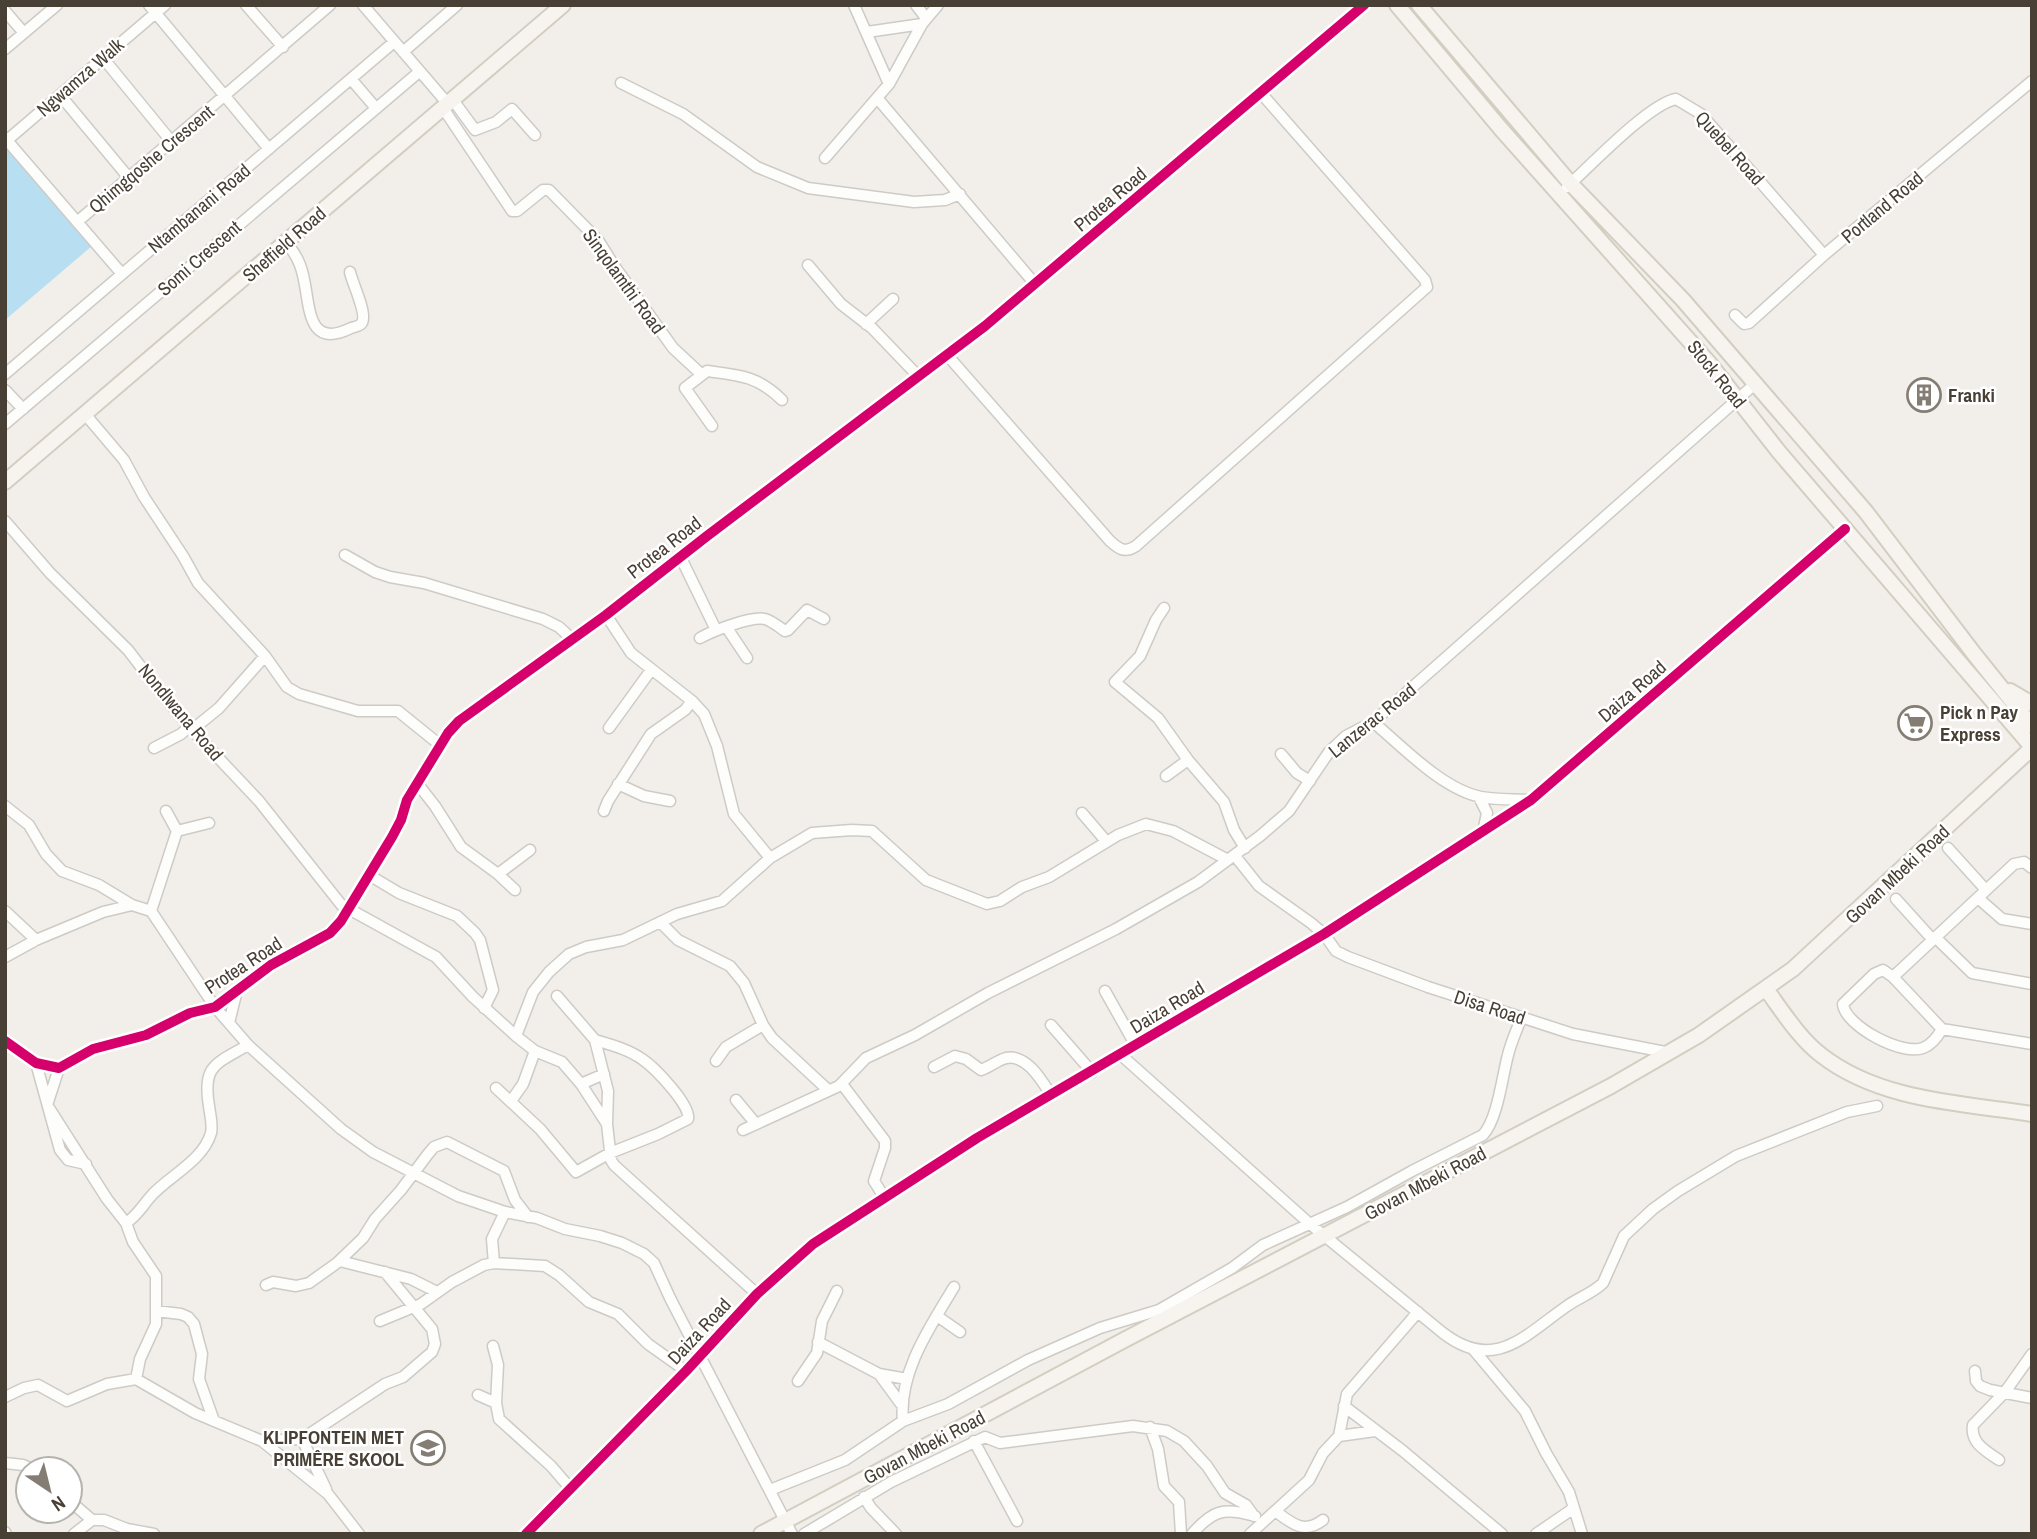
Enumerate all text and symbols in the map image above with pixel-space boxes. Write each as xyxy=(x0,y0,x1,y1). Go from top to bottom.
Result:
street label: Ngwamza Walk xyxy=(31,32,129,122)
street label: Qhimgqoshe Crescent xyxy=(83,99,220,219)
street label: Quebel Road xyxy=(1690,105,1770,191)
street label: Ntambanani Road xyxy=(142,157,256,259)
street label: Protea Road xyxy=(1068,161,1152,237)
street label: Portland Road xyxy=(1835,165,1929,249)
street label: Sheffield Road xyxy=(237,200,331,288)
street label: Somi Crescent xyxy=(152,214,247,302)
street label: Sinqolamthi Road xyxy=(577,223,671,339)
street label: Stock Road xyxy=(1682,335,1752,413)
building icon: Franki xyxy=(1905,376,1943,414)
place label: Franki xyxy=(1948,382,1995,408)
street label: Protea Road xyxy=(622,510,706,584)
street label: Daiza Road xyxy=(1592,654,1672,728)
street label: Nondlwana Road xyxy=(133,658,229,766)
street label: Lanzerac Road xyxy=(1323,677,1421,763)
place label: Pick n Pay Express xyxy=(1940,699,2018,747)
supermarket icon: Pick n Pay Express xyxy=(1896,704,1934,742)
street label: Govan Mbeki Road xyxy=(1839,819,1955,929)
street label: Protea Road xyxy=(199,930,287,1000)
street label: Daiza Road xyxy=(1125,975,1209,1039)
street label: Disa Road xyxy=(1451,983,1529,1031)
street label: Govan Mbeki Road xyxy=(1360,1140,1490,1226)
street label: Daiza Road xyxy=(661,1292,737,1370)
street label: Govan Mbeki Road xyxy=(859,1404,989,1490)
place label: KLIPFONTEIN MET PRIMÊRE SKOOL xyxy=(263,1424,404,1472)
school or university icon: KLIPFONTEIN MET PRIMÊRE SKOOL xyxy=(409,1429,447,1467)
north arrow xyxy=(14,1455,84,1525)
text: N xyxy=(47,1490,71,1518)

